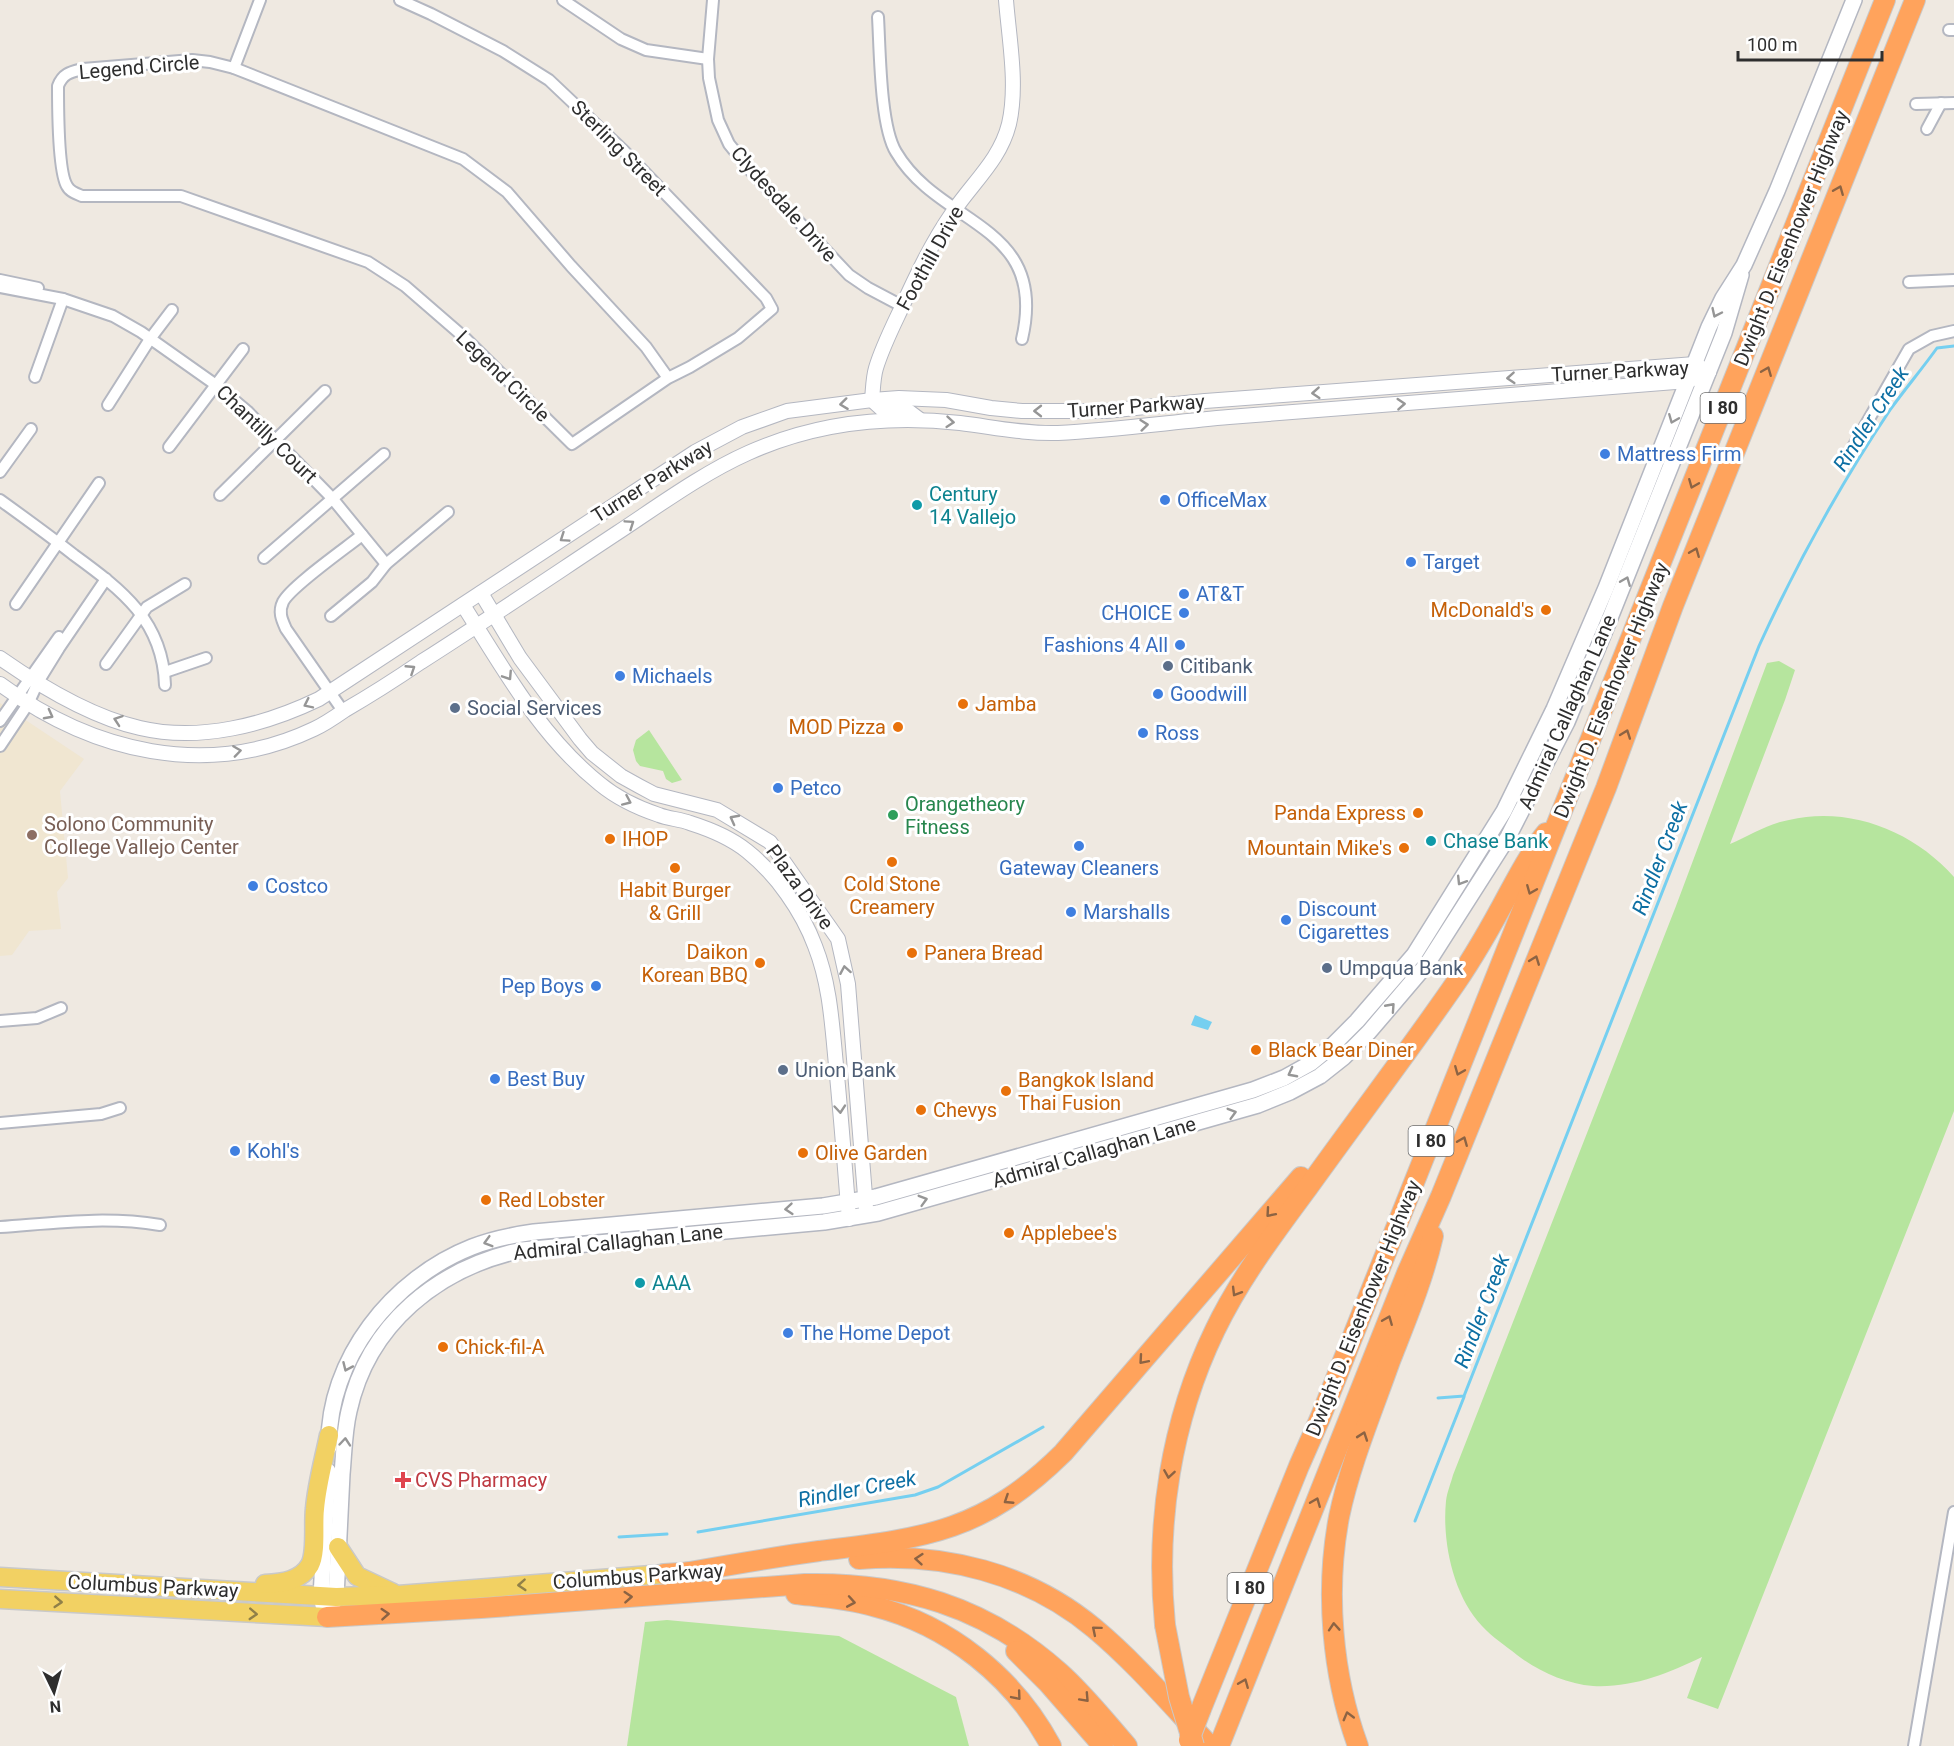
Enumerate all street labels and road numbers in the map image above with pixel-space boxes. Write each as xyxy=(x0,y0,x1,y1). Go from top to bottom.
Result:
street label: Legend Circle xyxy=(78,50,200,84)
street label: Sterling Street xyxy=(566,95,672,201)
street label: Dwight D. Eisenhower Highway xyxy=(1729,106,1854,369)
street label: Clydesdale Drive xyxy=(726,141,842,267)
street label: Foothill Drive xyxy=(891,202,969,314)
street label: Legend Circle xyxy=(451,325,555,427)
street label: Turner Parkway xyxy=(1551,355,1690,387)
street label: Chantilly Court xyxy=(212,380,322,488)
street label: Turner Parkway xyxy=(1066,389,1206,423)
road number: I 80 xyxy=(1700,393,1746,423)
street label: Turner Parkway xyxy=(587,434,717,528)
street label: Dwight D. Eisenhower Highway xyxy=(1549,558,1674,821)
street label: Admiral Callaghan Lane xyxy=(1513,611,1621,813)
street label: Plaza Drive xyxy=(761,840,839,934)
street label: Admiral Callaghan Lane xyxy=(989,1111,1199,1193)
road number: I 80 xyxy=(1408,1126,1454,1156)
street label: Dwight D. Eisenhower Highway xyxy=(1301,1176,1426,1439)
street label: Admiral Callaghan Lane xyxy=(512,1219,724,1265)
street label: Columbus Parkway xyxy=(552,1558,725,1594)
street label: Columbus Parkway xyxy=(67,1570,240,1602)
road number: I 80 xyxy=(1228,1573,1272,1603)

